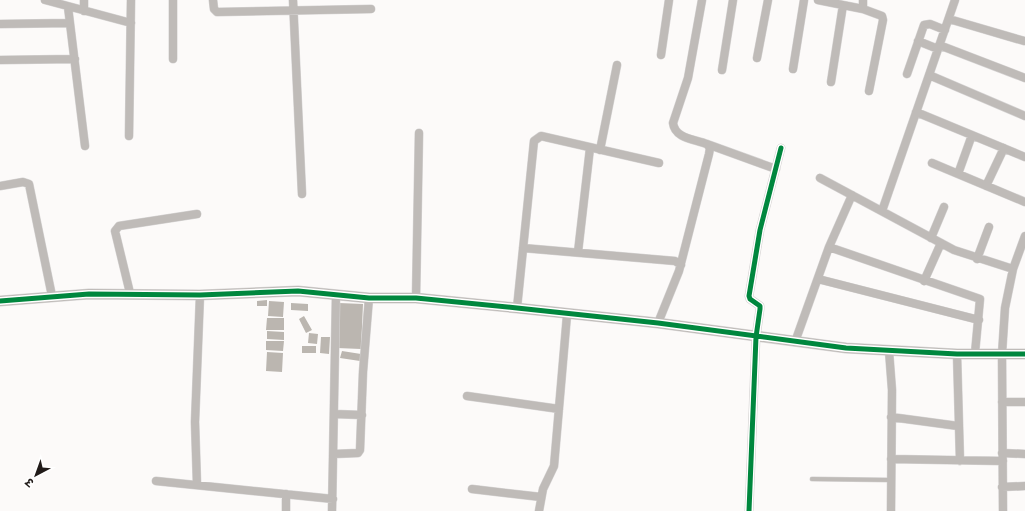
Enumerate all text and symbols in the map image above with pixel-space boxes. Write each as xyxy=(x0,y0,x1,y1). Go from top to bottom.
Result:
north arrow xyxy=(16,455,56,495)
text: उ xyxy=(21,474,38,491)

